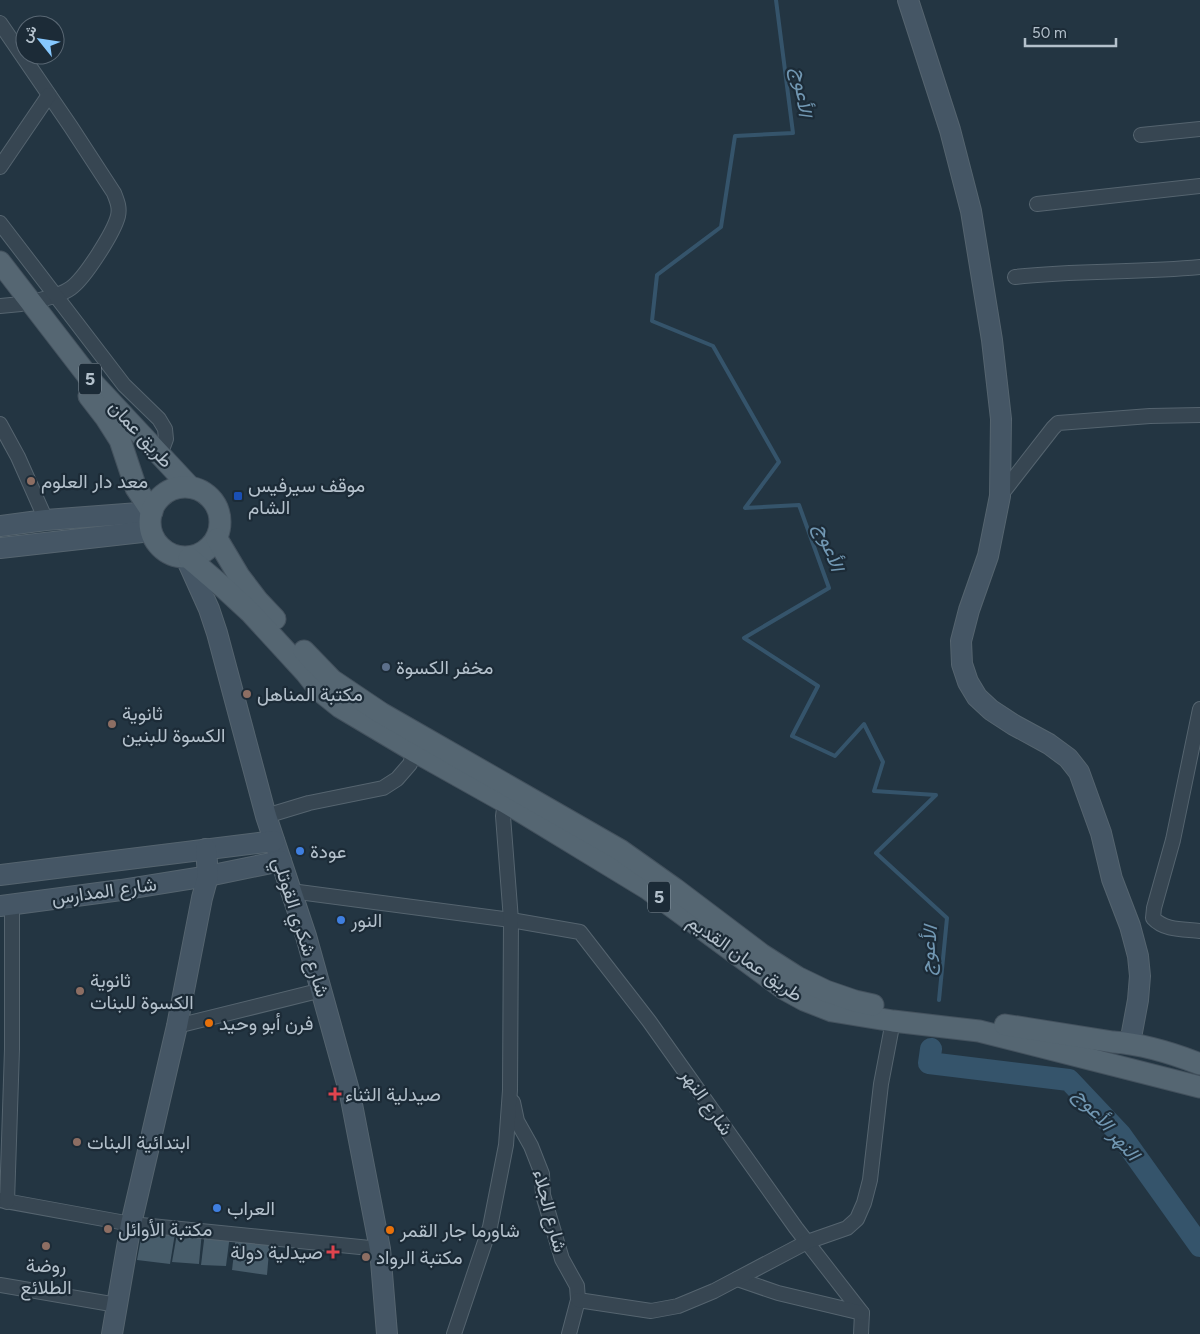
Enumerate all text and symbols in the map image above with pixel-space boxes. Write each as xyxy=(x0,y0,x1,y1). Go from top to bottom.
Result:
north arrow xyxy=(15,15,65,65)
scale bar xyxy=(1025,15,1116,47)
text: ش xyxy=(18,22,41,45)
text: 50 m xyxy=(1032,24,1067,42)
water label: الأعوج xyxy=(786,66,818,120)
road number: 5 xyxy=(79,364,101,394)
street label: طريق عمان xyxy=(104,396,178,472)
place label: معد دار العلوم xyxy=(41,470,148,494)
place label: موقف سيرفيس الشام xyxy=(248,474,365,520)
marker: معد دار العلوم xyxy=(25,475,37,487)
marker: موقف سيرفيس الشام xyxy=(232,490,244,502)
water label: الأعوج xyxy=(809,520,850,577)
place label: مخفر الكسوة xyxy=(396,656,494,679)
marker: مخفر الكسوة xyxy=(380,661,392,673)
place label: مكتبة المناهل xyxy=(257,683,363,706)
marker: مكتبة المناهل xyxy=(241,688,253,700)
place label: ثانوية الكسوة للبنين xyxy=(122,702,225,747)
marker: ثانوية الكسوة للبنين xyxy=(106,718,118,730)
place label: عودة xyxy=(310,840,346,863)
marker: عودة xyxy=(294,845,306,857)
street label: شارع شكري القوتلي xyxy=(264,854,334,1001)
street label: شارع المدارس xyxy=(50,872,158,911)
road number: 5 xyxy=(648,882,670,912)
place label: النور xyxy=(350,909,382,932)
street label: طريق عمان القديم xyxy=(682,910,807,1007)
marker: النور xyxy=(335,914,347,926)
water label: الأعوج xyxy=(914,922,944,975)
place label: ثانوية الكسوة للبنات xyxy=(90,969,194,1014)
marker: ثانوية الكسوة للبنات xyxy=(74,985,86,997)
place label: فرن أبو وحيد xyxy=(219,1012,313,1035)
marker: فرن أبو وحيد xyxy=(203,1017,215,1029)
street label: شارع النهر xyxy=(674,1063,738,1140)
place label: صيدلية الثناء xyxy=(345,1083,441,1106)
water label: النهر الأعوج xyxy=(1067,1083,1147,1168)
marker: صيدلية الثناء xyxy=(329,1088,341,1100)
place label: ابتدائية البنات xyxy=(87,1131,190,1154)
marker: ابتدائية البنات xyxy=(71,1136,83,1148)
street label: شارع الجلاء xyxy=(527,1167,572,1255)
place label: العراب xyxy=(227,1197,275,1220)
marker: العراب xyxy=(211,1202,223,1214)
place label: مكتبة الأوائل xyxy=(118,1218,212,1241)
place label: شاورما جار القمر xyxy=(399,1219,520,1242)
marker: مكتبة الأوائل xyxy=(102,1223,114,1235)
marker: شاورما جار القمر xyxy=(384,1224,396,1236)
marker: روضة الطلائع xyxy=(40,1240,52,1252)
place label: صيدلية دولة xyxy=(230,1241,323,1264)
marker: صيدلية دولة xyxy=(327,1246,339,1258)
place label: مكتبة الرواد xyxy=(376,1246,463,1269)
marker: مكتبة الرواد xyxy=(360,1251,372,1263)
place label: روضة الطلائع xyxy=(20,1254,72,1301)

